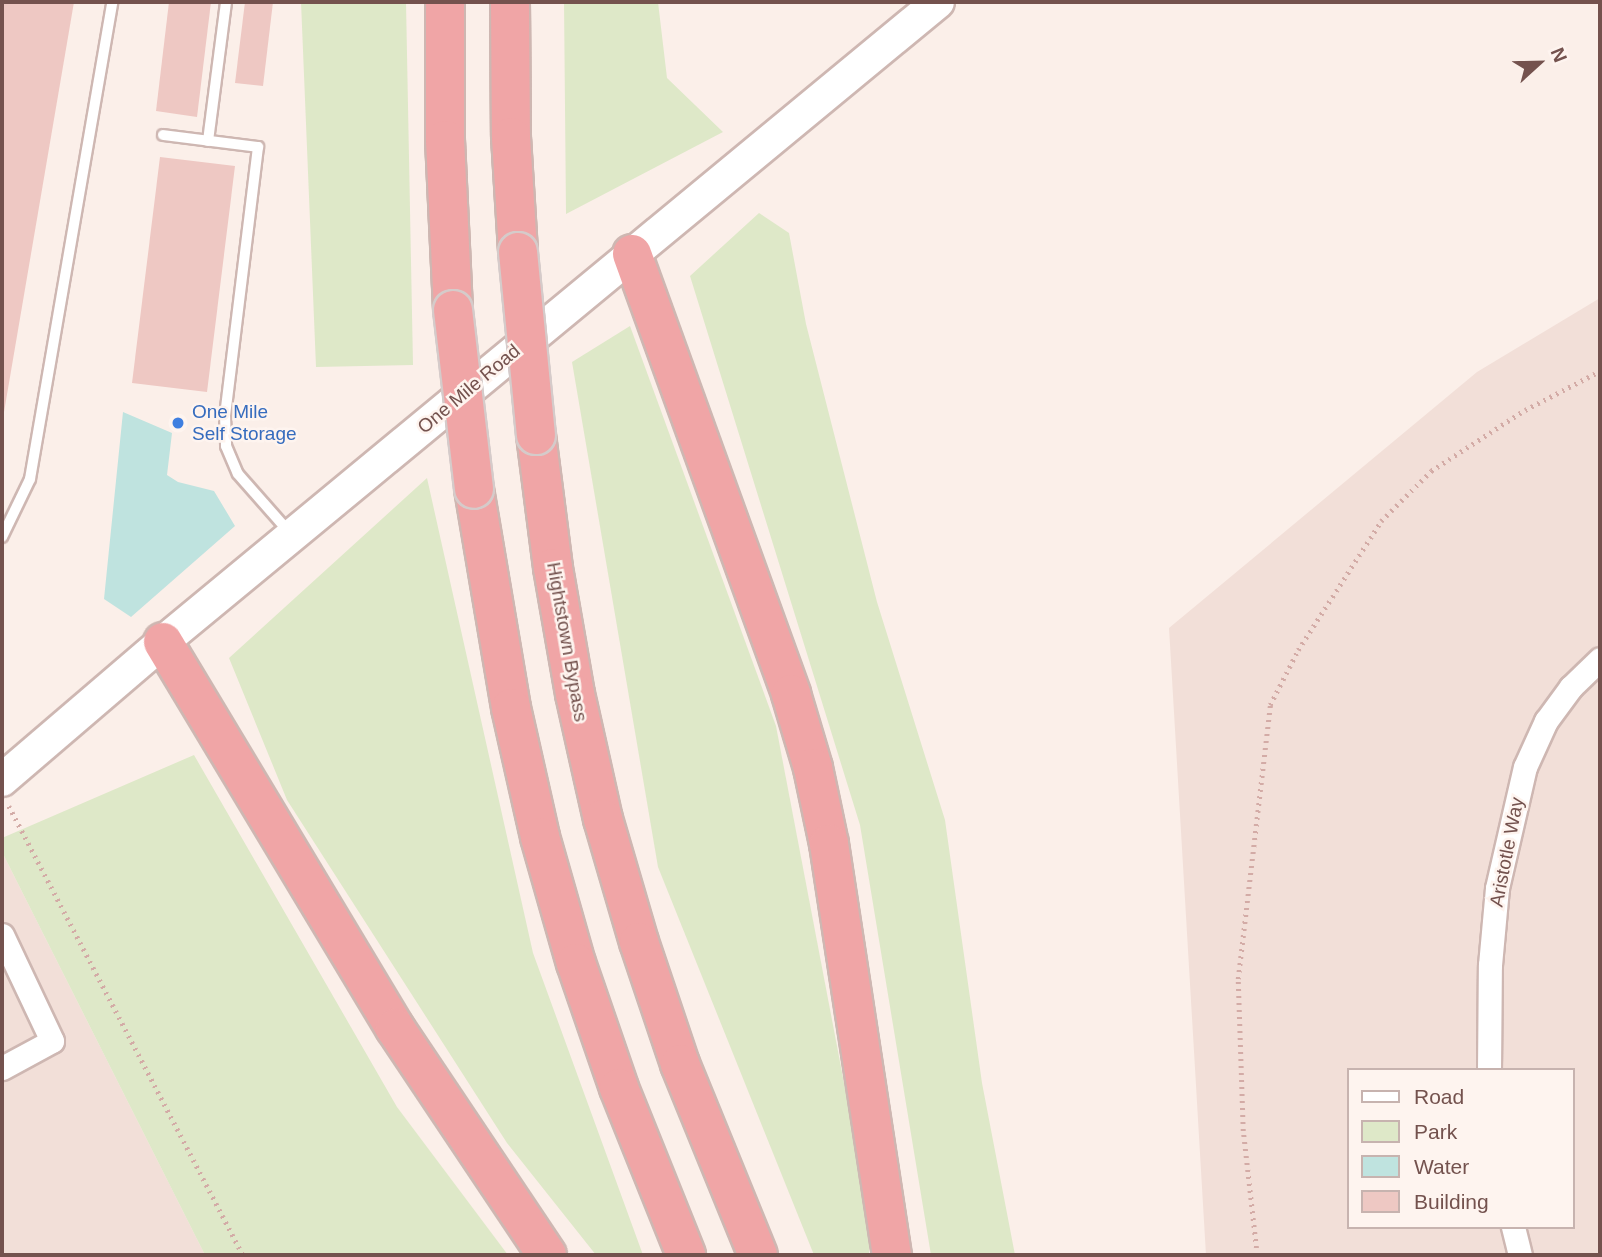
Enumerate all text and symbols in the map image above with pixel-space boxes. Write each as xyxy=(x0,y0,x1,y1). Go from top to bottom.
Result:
north arrow xyxy=(1504,28,1574,98)
text: N xyxy=(1547,45,1571,65)
street label: One Mile Road xyxy=(413,340,525,438)
place label: One Mile Self Storage xyxy=(192,401,297,445)
marker: One Mile Self Storage xyxy=(170,415,186,431)
street label: Hightstown Bypass xyxy=(542,560,592,724)
street label: Aristotle Way xyxy=(1485,795,1529,909)
legend xyxy=(1346,1068,1574,1229)
text: Road xyxy=(1414,1085,1464,1108)
text: Park xyxy=(1414,1120,1457,1143)
text: Water xyxy=(1414,1155,1469,1178)
text: Building xyxy=(1414,1190,1489,1213)

